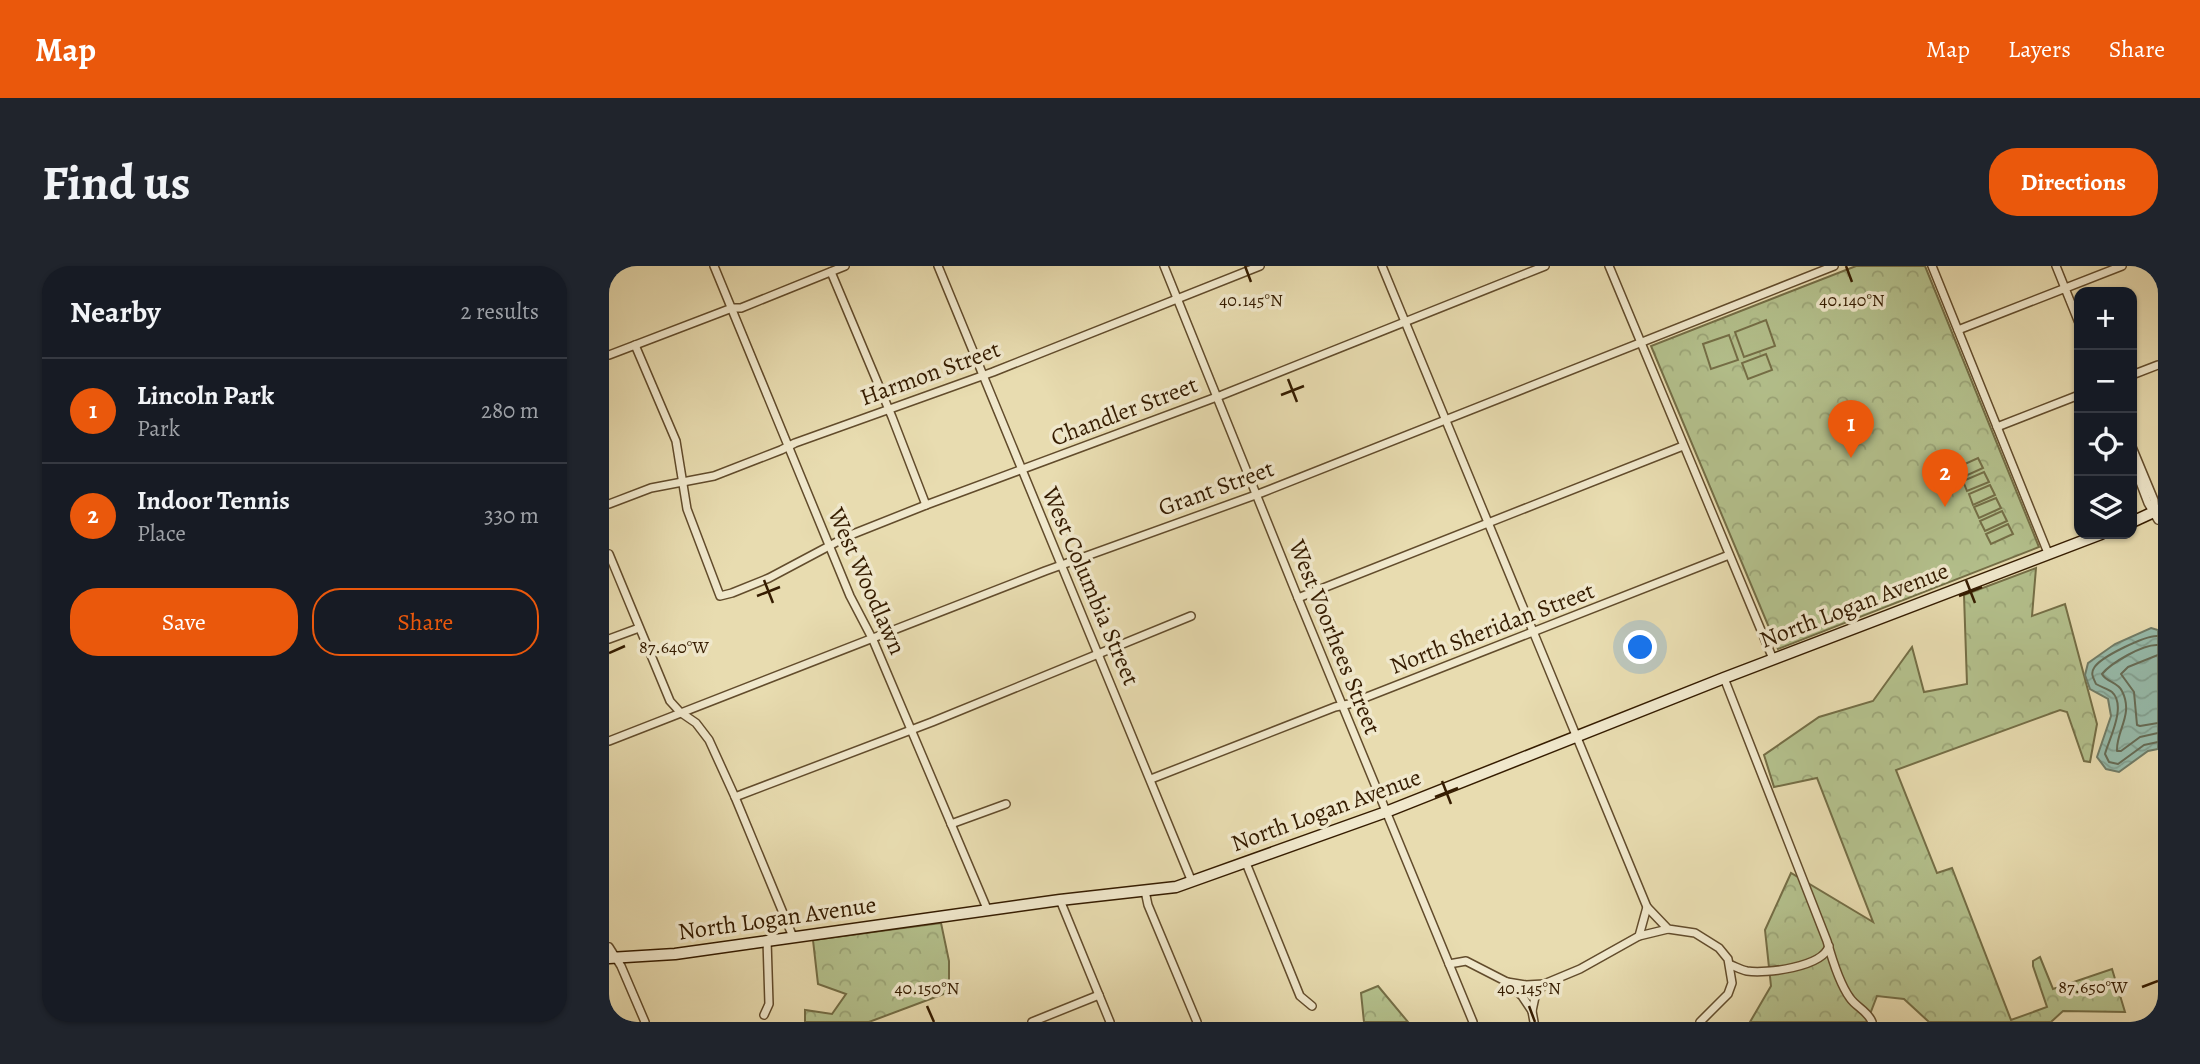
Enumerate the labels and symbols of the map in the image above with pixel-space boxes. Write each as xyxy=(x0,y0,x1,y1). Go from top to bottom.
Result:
text: 40.145°N xyxy=(1219,288,1283,312)
text: 40.140°N xyxy=(1819,288,1885,312)
street label: Harmon Street xyxy=(856,333,1005,413)
street label: Chandler Street xyxy=(1046,368,1202,454)
pin: 1 xyxy=(1828,400,1874,458)
pin: 2 xyxy=(1922,449,1968,507)
street label: Grant Street xyxy=(1154,452,1278,524)
street label: West Columbia Street xyxy=(1034,481,1147,690)
street label: West Woodlawn xyxy=(820,502,914,660)
street label: West Voorhees Street xyxy=(1281,534,1389,739)
street label: North Logan Avenue xyxy=(1755,554,1953,656)
street label: North Sheridan Street xyxy=(1385,574,1599,682)
your location xyxy=(1623,630,1657,664)
text: 87.640°W xyxy=(639,635,709,659)
street label: North Logan Avenue xyxy=(1227,761,1425,859)
street label: North Logan Avenue xyxy=(676,888,878,948)
text: 87.650°W xyxy=(2058,975,2128,999)
text: 40.150°N xyxy=(894,976,960,1000)
text: 40.145°N xyxy=(1497,976,1561,1000)

